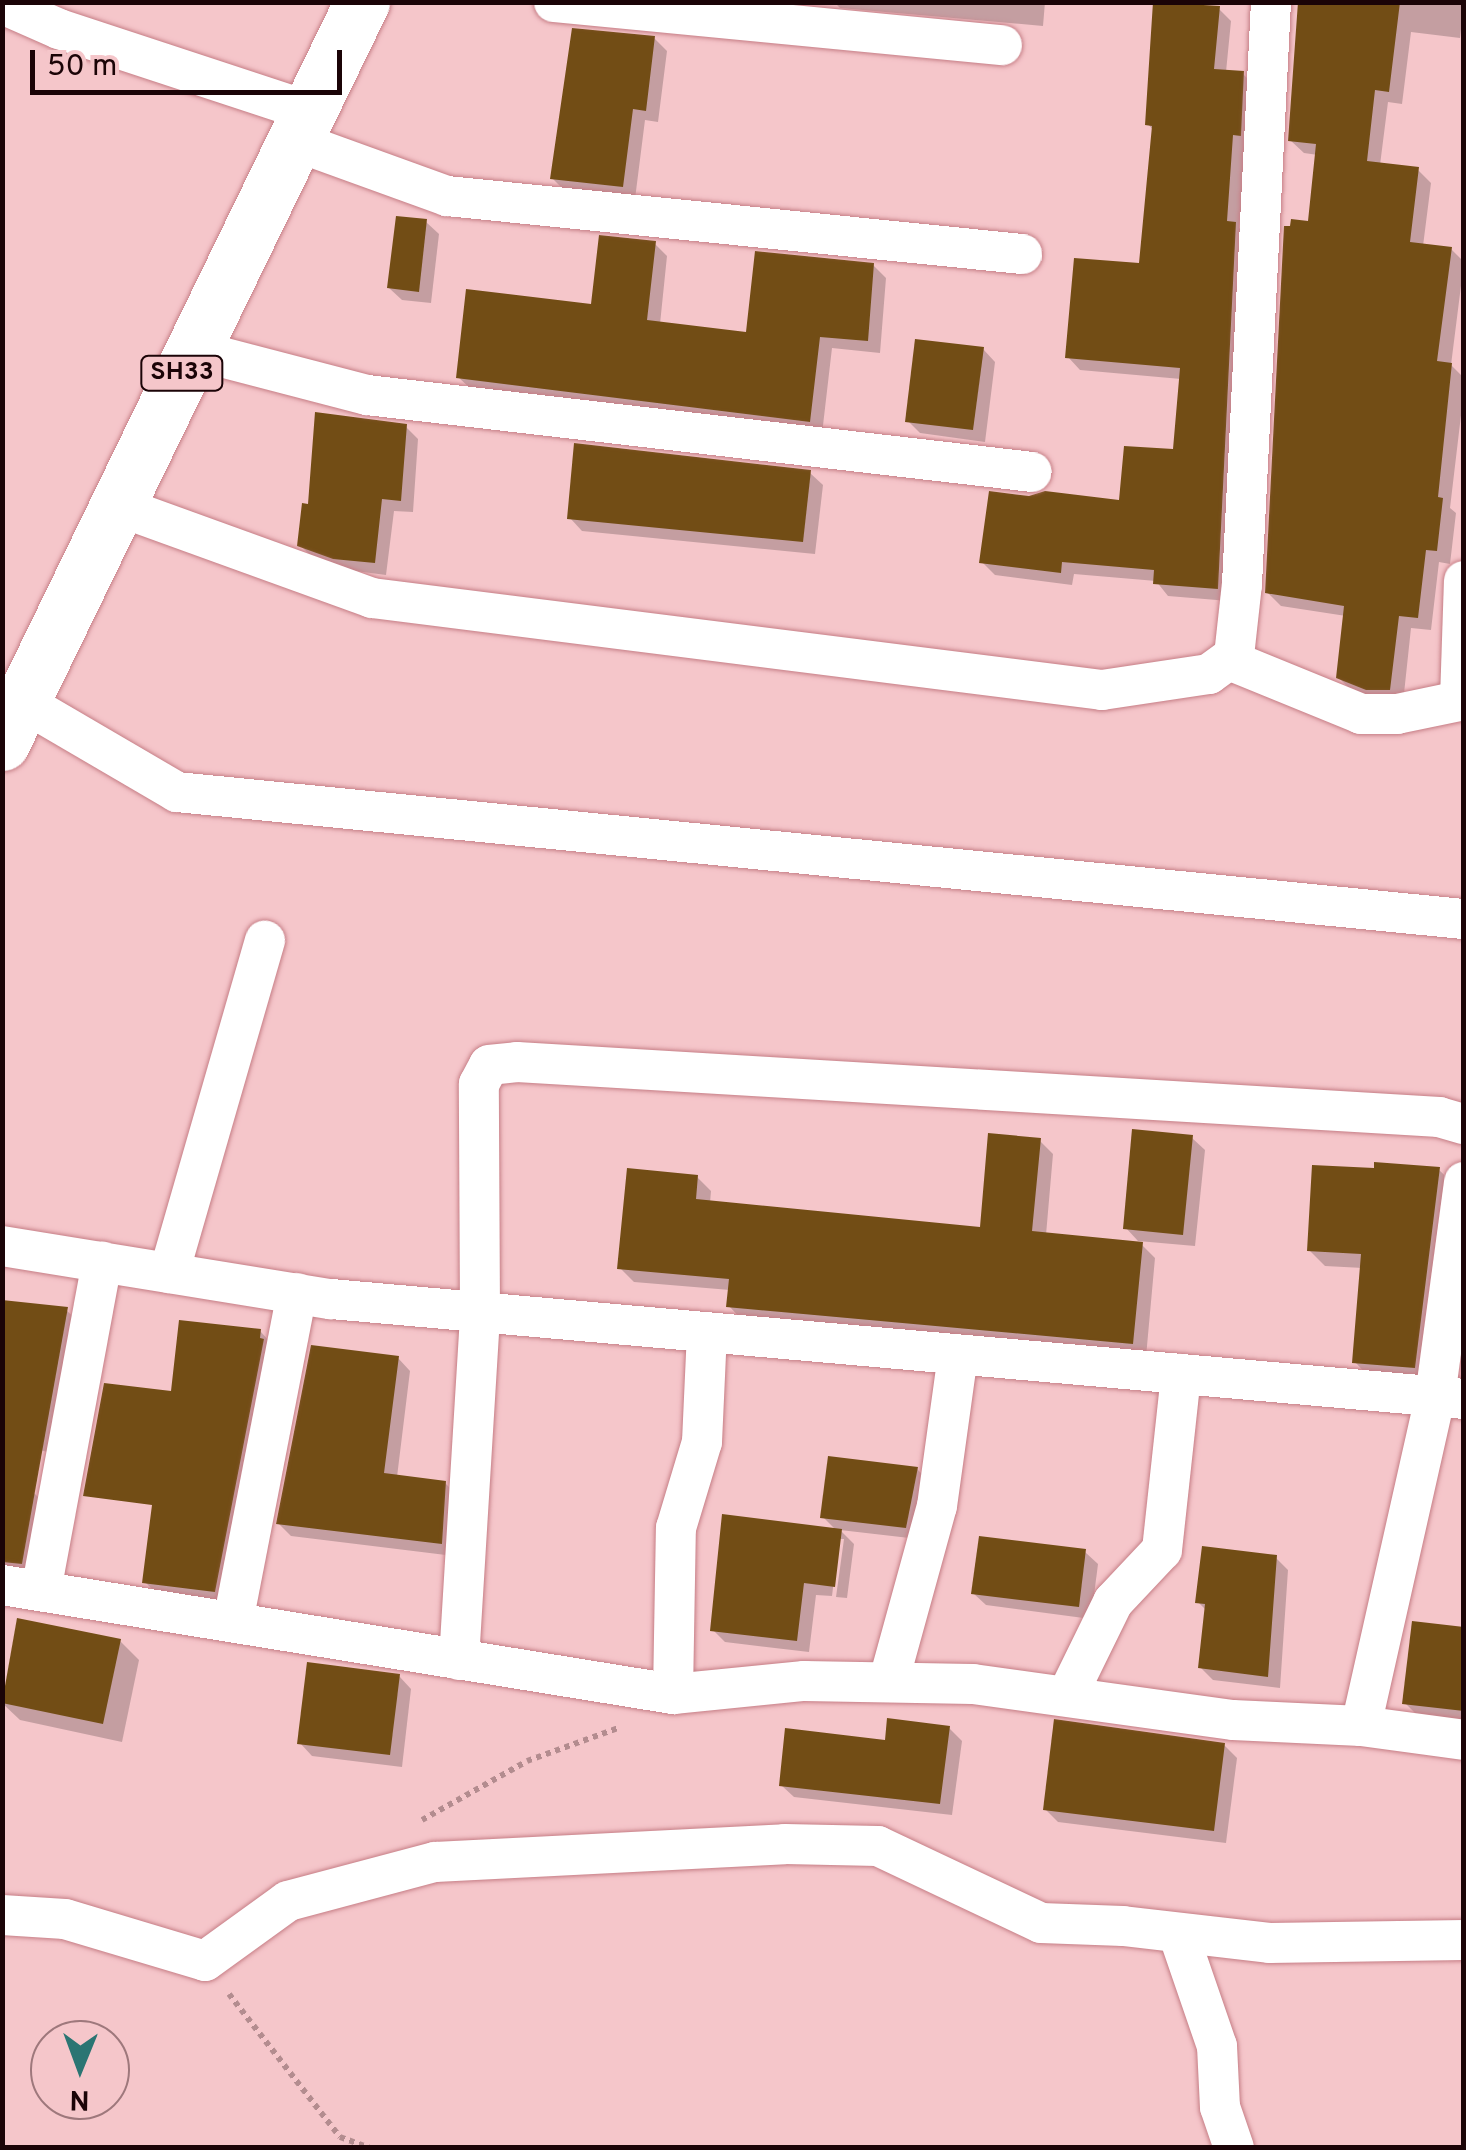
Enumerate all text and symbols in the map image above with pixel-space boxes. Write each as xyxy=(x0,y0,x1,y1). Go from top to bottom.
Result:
scale bar xyxy=(35,30,348,92)
text: 50 m xyxy=(47,49,117,86)
road number: SH33 xyxy=(140,353,224,393)
north arrow xyxy=(30,2020,130,2120)
text: N xyxy=(69,2080,90,2116)

